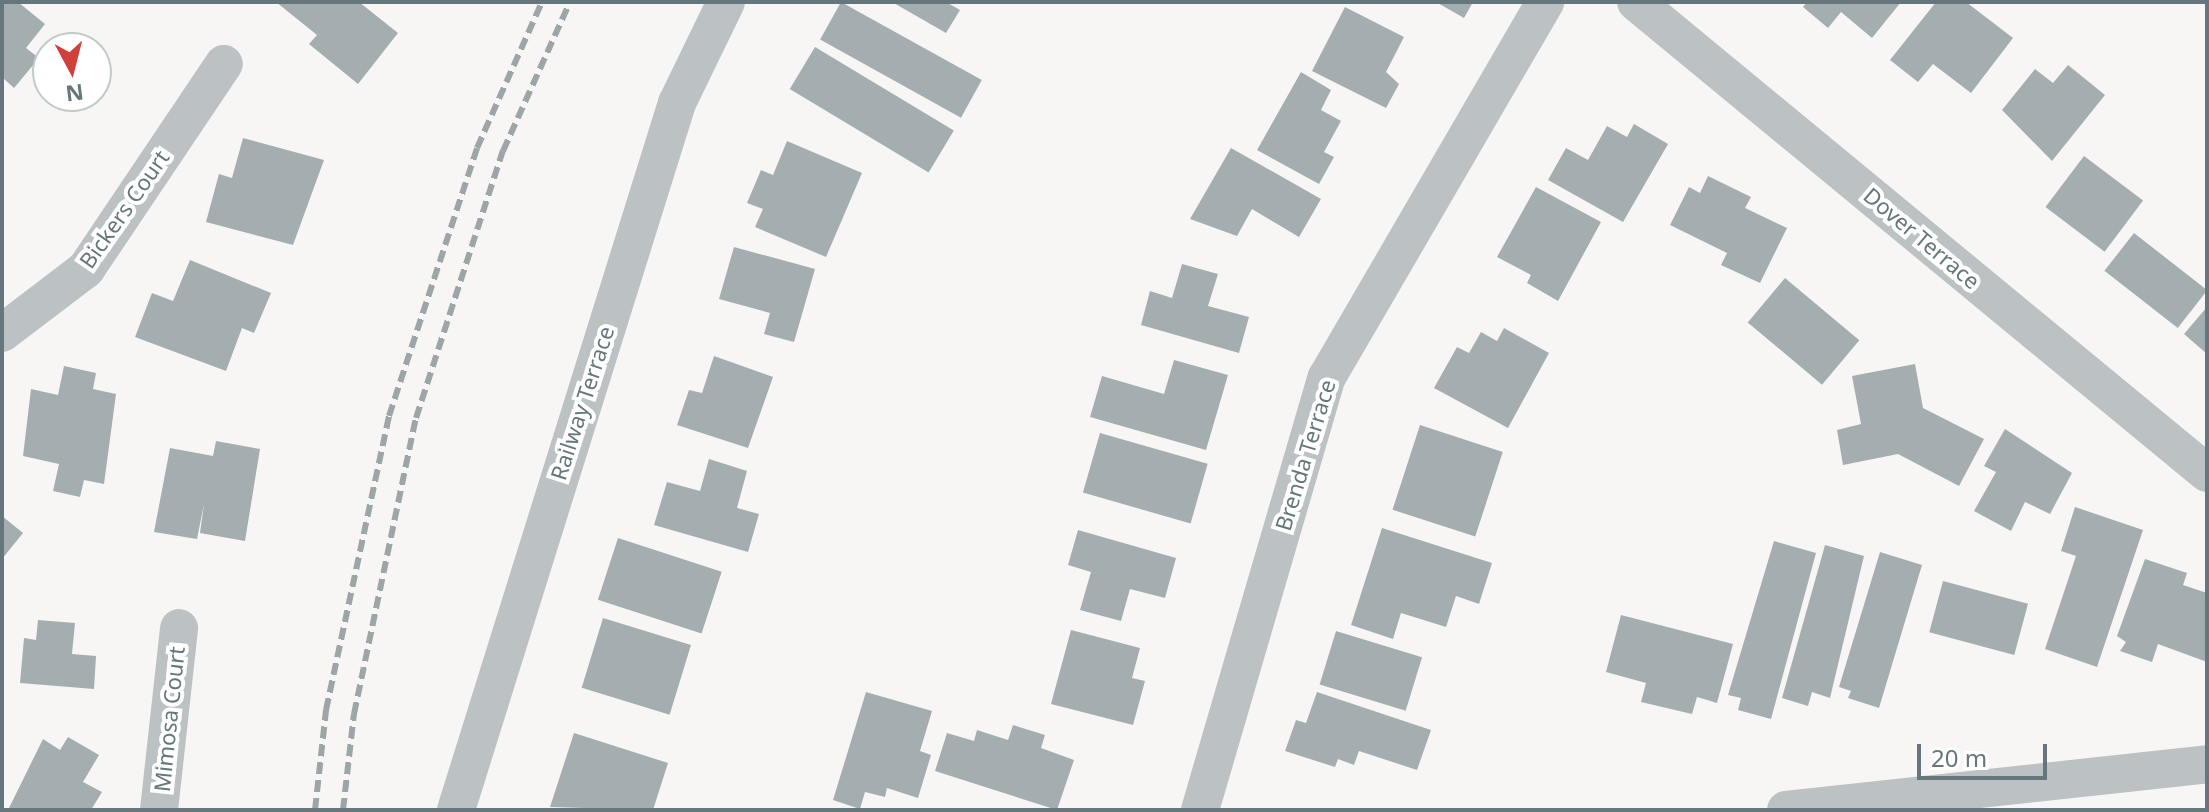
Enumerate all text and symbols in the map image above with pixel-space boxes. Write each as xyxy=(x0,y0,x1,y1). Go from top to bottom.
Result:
north arrow xyxy=(32,32,112,112)
text: N xyxy=(64,78,85,110)
street label: Bickers Court xyxy=(74,145,174,273)
street label: Dover Terrace xyxy=(1859,182,1985,294)
street label: Railway Terrace xyxy=(545,323,619,483)
street label: Brenda Terrace xyxy=(1269,376,1341,534)
street label: Mimosa Court xyxy=(148,645,190,793)
scale bar xyxy=(1921,728,2051,778)
text: 20 m xyxy=(1931,741,1987,774)

